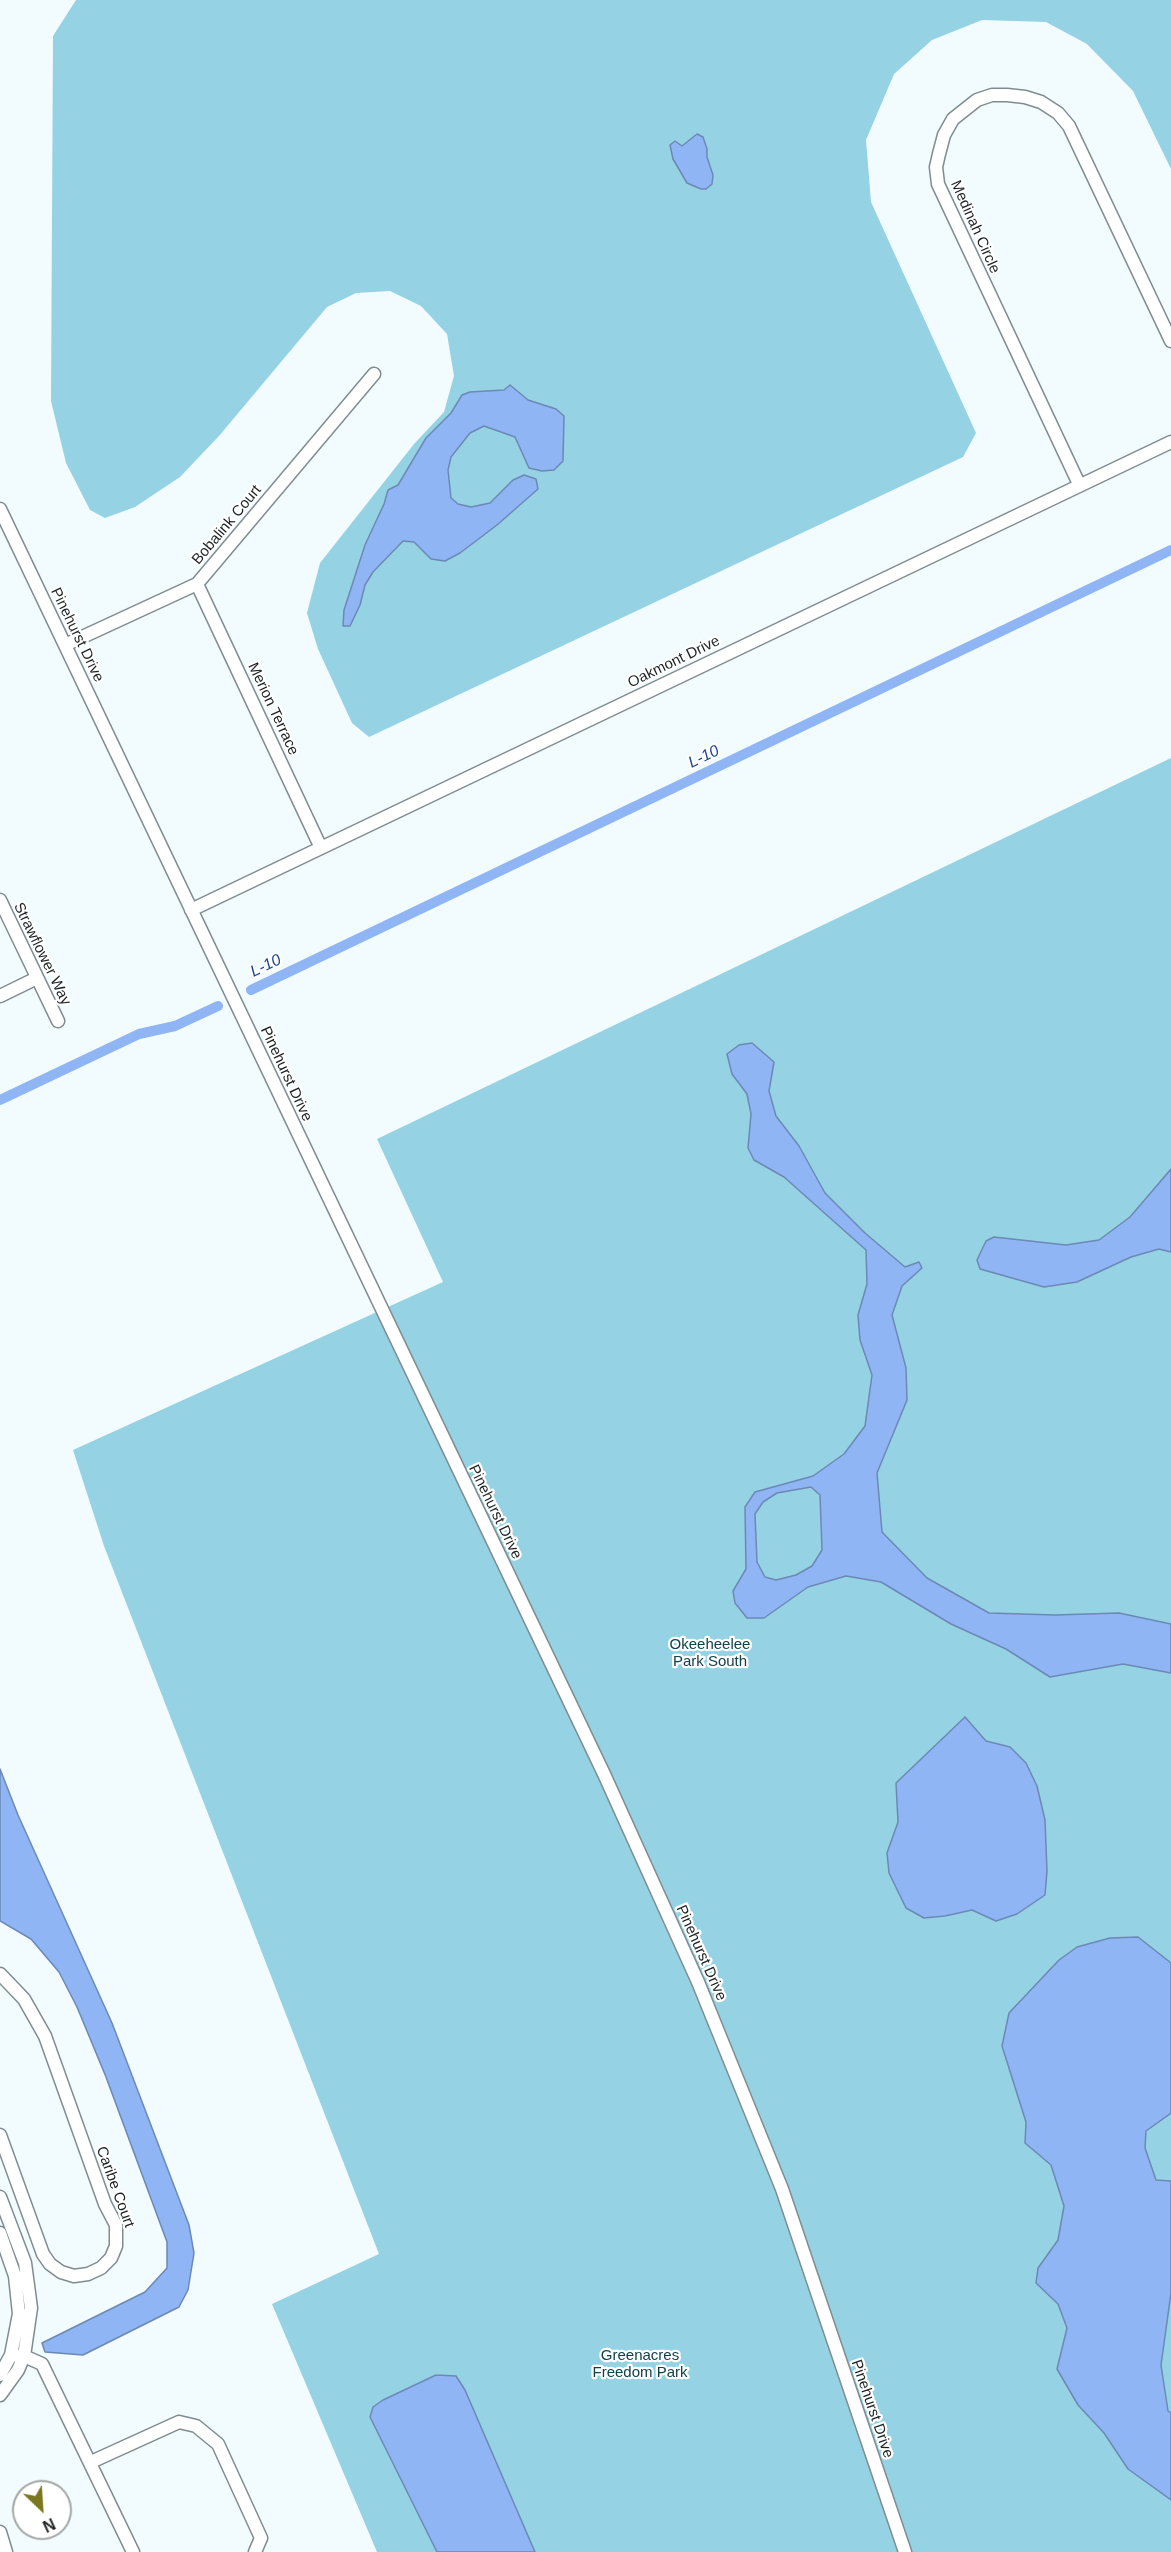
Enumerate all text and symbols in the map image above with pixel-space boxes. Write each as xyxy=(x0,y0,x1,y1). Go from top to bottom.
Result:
street label: Medinah Circle xyxy=(946,178,1004,276)
street label: Bobalink Court xyxy=(188,482,266,568)
street label: Pinehurst Drive xyxy=(46,585,108,685)
street label: Oakmont Drive xyxy=(625,632,723,692)
street label: Merion Terrace xyxy=(244,660,302,758)
water label: L-10 xyxy=(685,741,723,773)
street label: Strawflower Way xyxy=(9,900,75,1008)
water label: L-10 xyxy=(247,950,285,982)
street label: Pinehurst Drive xyxy=(256,1024,316,1124)
street label: Pinehurst Drive xyxy=(464,1462,526,1562)
park label: Okeeheelee Park South xyxy=(670,1636,750,1671)
street label: Pinehurst Drive xyxy=(672,1903,730,2003)
street label: Caribe Court xyxy=(92,2144,138,2230)
park label: Greenacres Freedom Park xyxy=(592,2347,688,2382)
street label: Pinehurst Drive xyxy=(847,2358,897,2460)
north arrow xyxy=(12,2480,72,2540)
text: N xyxy=(40,2515,58,2535)

